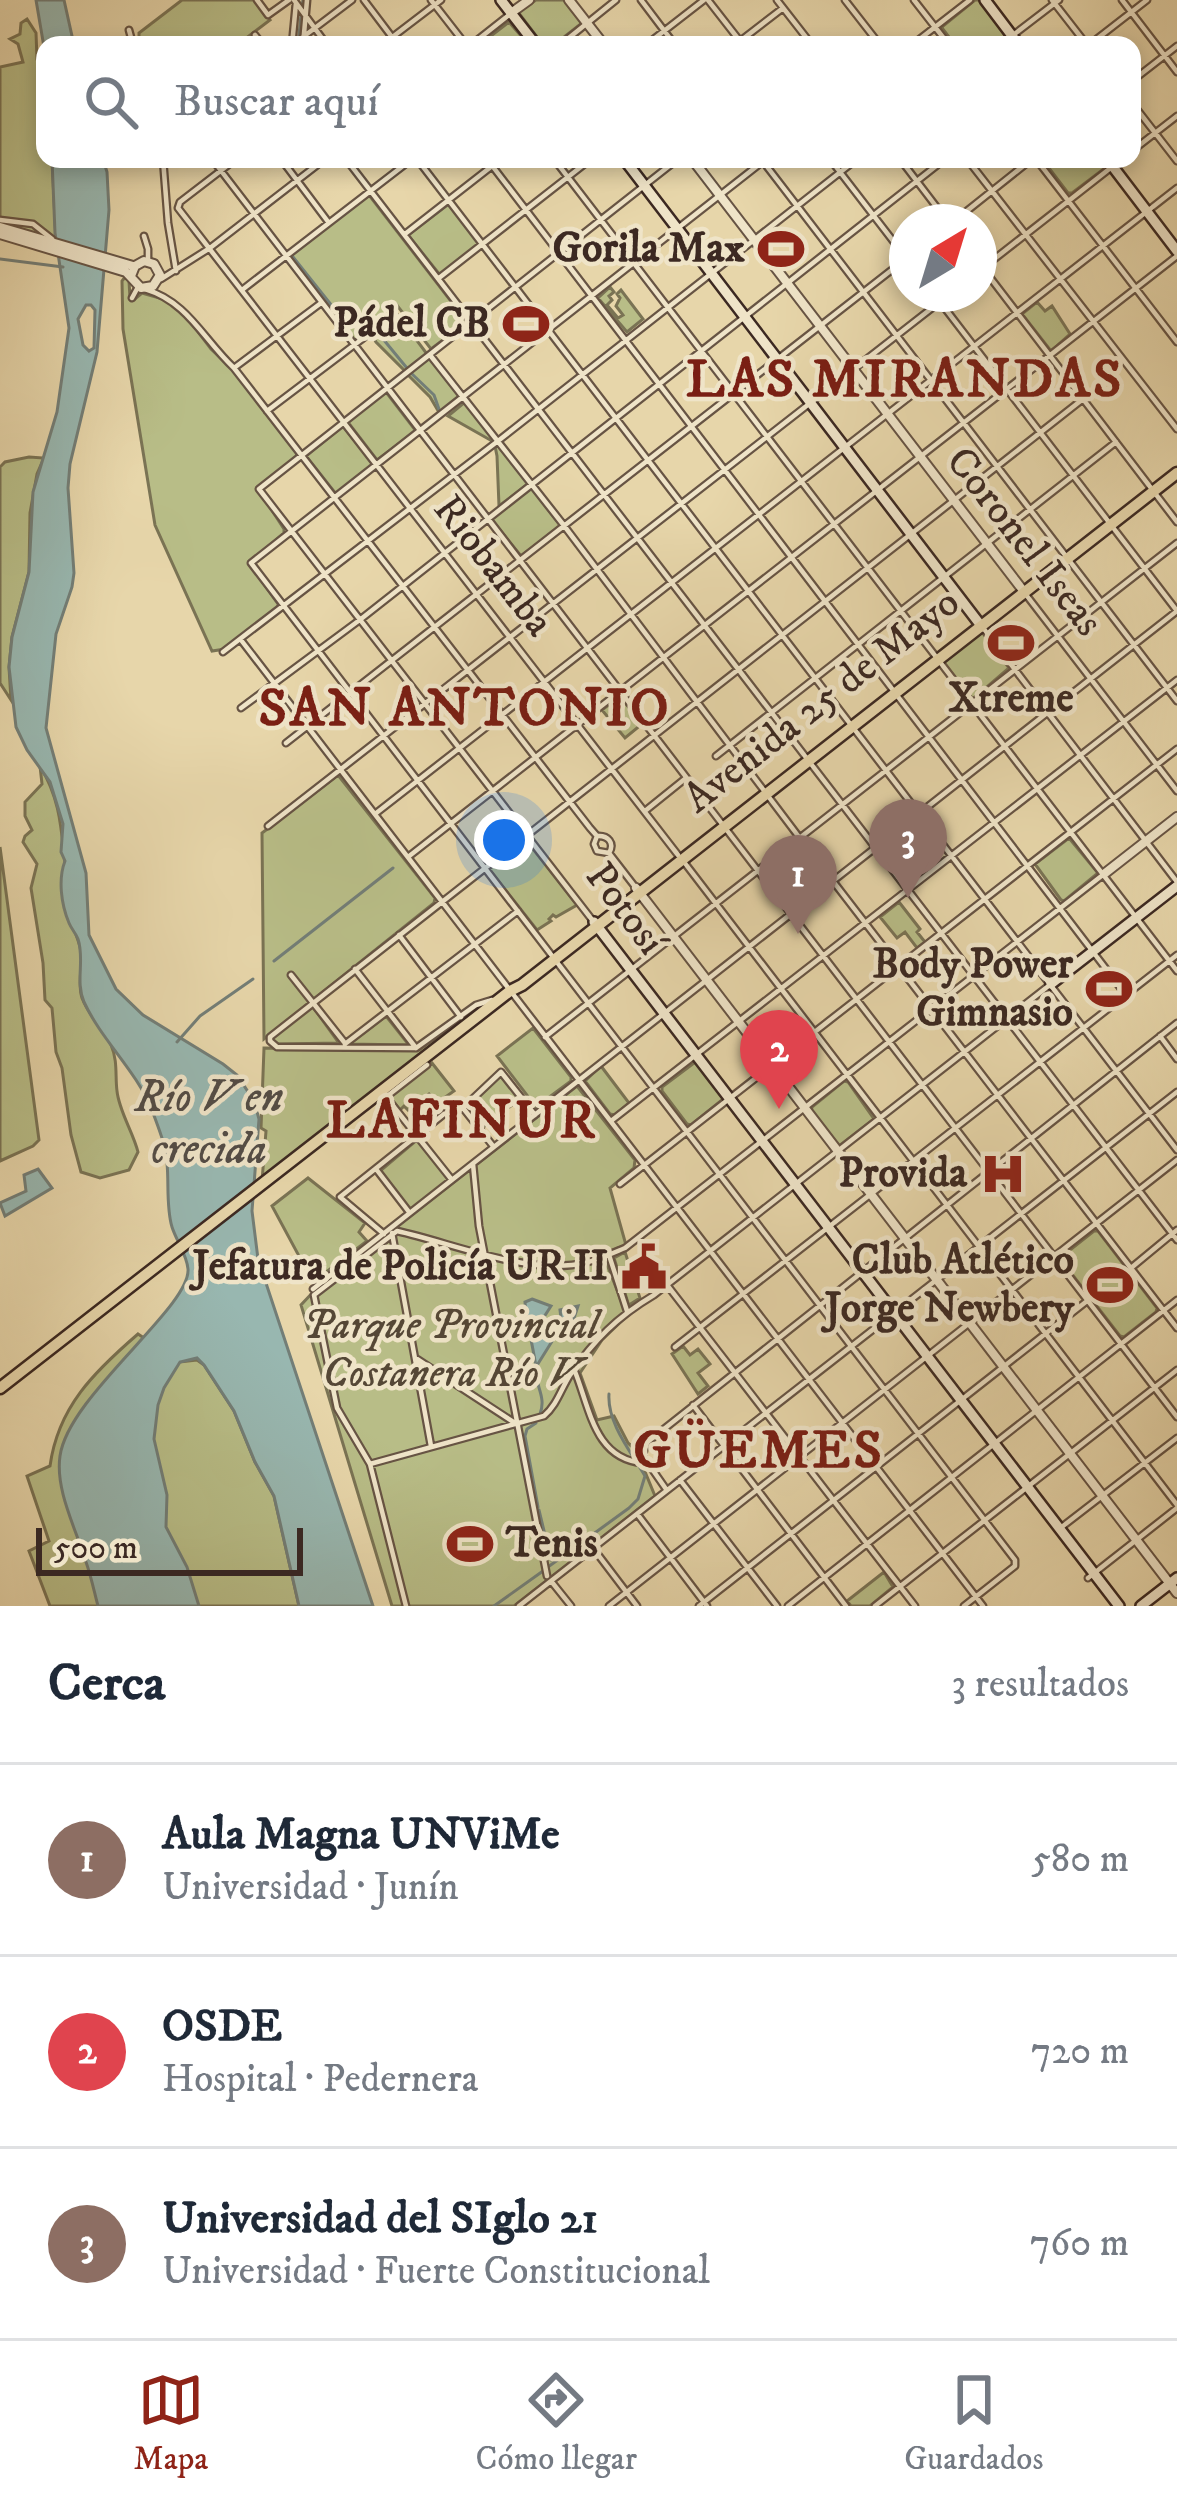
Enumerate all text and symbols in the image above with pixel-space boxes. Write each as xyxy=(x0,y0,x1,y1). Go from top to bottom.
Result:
search box xyxy=(36,36,1141,168)
icon: search xyxy=(78,69,144,135)
text: Buscar aquí xyxy=(174,74,379,130)
north arrow xyxy=(889,204,997,312)
place label: Gorila Max xyxy=(553,223,745,275)
sports icon: Gorila Max xyxy=(756,224,806,274)
place label: Pádel CB xyxy=(333,298,490,350)
sports icon: Pádel CB xyxy=(501,299,551,349)
district label: LAS MIRANDAS xyxy=(686,347,1124,414)
street label: Coronel Iseas xyxy=(934,437,1114,647)
street label: Riobamba xyxy=(422,485,565,647)
street label: Avenida 25 de Mayo xyxy=(674,577,970,825)
sports icon: Xtreme xyxy=(986,618,1036,668)
place label: Xtreme xyxy=(948,673,1074,725)
district label: SAN ANTONIO xyxy=(258,676,672,743)
pin: 3 xyxy=(869,799,947,898)
your location xyxy=(474,810,534,870)
pin: 1 xyxy=(759,835,837,934)
street label: Potosí xyxy=(573,852,678,967)
place label: Body Power Gimnasio xyxy=(873,939,1073,1039)
sports icon: Body Power Gimnasio xyxy=(1084,964,1134,1014)
pin: 2 xyxy=(740,1010,818,1109)
water label: Río V en crecida xyxy=(134,1070,283,1178)
district label: LAFINUR xyxy=(326,1088,598,1155)
place label: Provida xyxy=(838,1148,968,1200)
hospital icon: Provida xyxy=(978,1149,1028,1199)
place label: Club Atlético Jorge Newbery xyxy=(821,1235,1075,1335)
place label: Jefatura de Policía UR II xyxy=(189,1241,608,1293)
public building icon: Jefatura de Policía UR II xyxy=(619,1242,669,1292)
sports icon: Club Atlético Jorge Newbery xyxy=(1085,1260,1135,1310)
park label: Parque Provincial Costanera Río V xyxy=(303,1300,603,1400)
district label: GÜEMES xyxy=(633,1418,885,1485)
place label: Tenis xyxy=(505,1518,598,1570)
sports icon: Tenis xyxy=(445,1519,495,1569)
scale bar xyxy=(36,1522,303,1575)
text: 500 m xyxy=(54,1528,138,1569)
text: Cerca xyxy=(48,1652,165,1716)
text: 3 resultados xyxy=(952,1660,1129,1709)
text: Aula Magna UNViMe xyxy=(162,1807,560,1863)
text: 1 xyxy=(80,1835,94,1884)
text: 580 m xyxy=(1032,1835,1129,1884)
text: Universidad · Junín xyxy=(162,1863,459,1912)
text: OSDE xyxy=(162,1999,282,2055)
text: 2 xyxy=(77,2027,97,2076)
text: 720 m xyxy=(1031,2027,1129,2076)
text: Hospital · Pedernera xyxy=(162,2055,478,2104)
text: Universidad del SIglo 21 xyxy=(162,2191,598,2247)
text: 3 xyxy=(80,2219,94,2268)
text: 760 m xyxy=(1030,2219,1129,2268)
text: Universidad · Fuerte Constitucional xyxy=(162,2247,710,2296)
tab: Mapa xyxy=(134,2367,208,2480)
tab: Cómo llegar xyxy=(476,2367,637,2480)
tab: Guardados xyxy=(904,2367,1043,2480)

